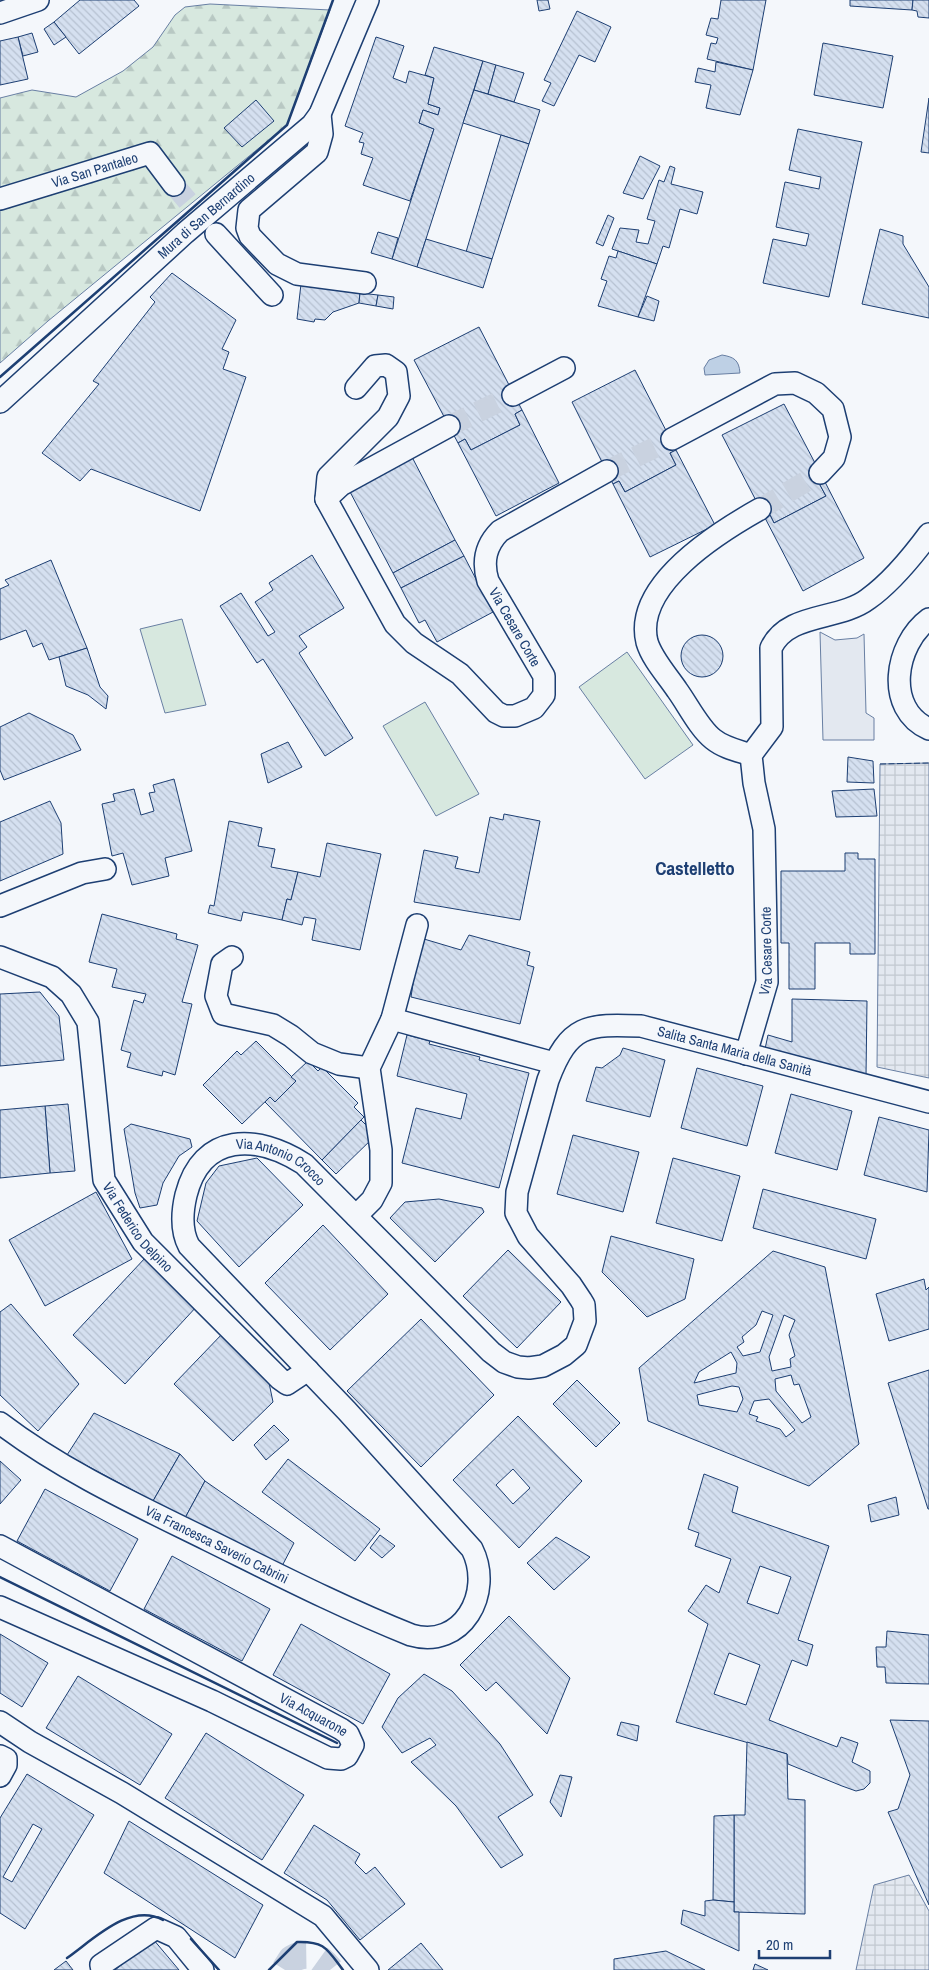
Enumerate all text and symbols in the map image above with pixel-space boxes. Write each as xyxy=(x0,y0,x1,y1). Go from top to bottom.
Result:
street label: Via San Pantaleo xyxy=(49,148,140,192)
street label: Mura di San Bernardino xyxy=(154,169,258,263)
street label: Via Cesare Corte xyxy=(485,584,545,670)
district label: Castelletto xyxy=(655,855,735,881)
street label: Via Cesare Corte xyxy=(755,907,776,997)
street label: Salita Santa Maria della Sanità xyxy=(655,1022,815,1080)
street label: Via Antonio Crocco xyxy=(235,1135,329,1189)
street label: Via Federico Delpino xyxy=(99,1179,177,1276)
street label: Via Francesca Saverio Cabrini xyxy=(142,1502,292,1587)
street label: Via Acquarone xyxy=(276,1689,352,1740)
scale bar xyxy=(759,1928,830,1960)
text: 20 m xyxy=(766,1934,793,1955)

